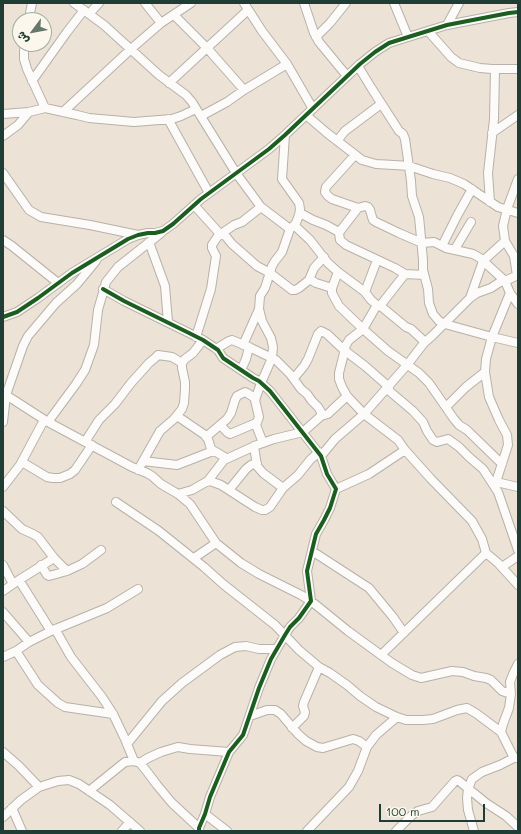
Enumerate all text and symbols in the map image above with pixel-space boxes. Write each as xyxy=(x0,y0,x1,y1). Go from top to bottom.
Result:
north arrow xyxy=(12,12,52,52)
text: ش xyxy=(13,29,32,47)
scale bar xyxy=(381,796,487,822)
text: 100 m xyxy=(386,803,420,819)

